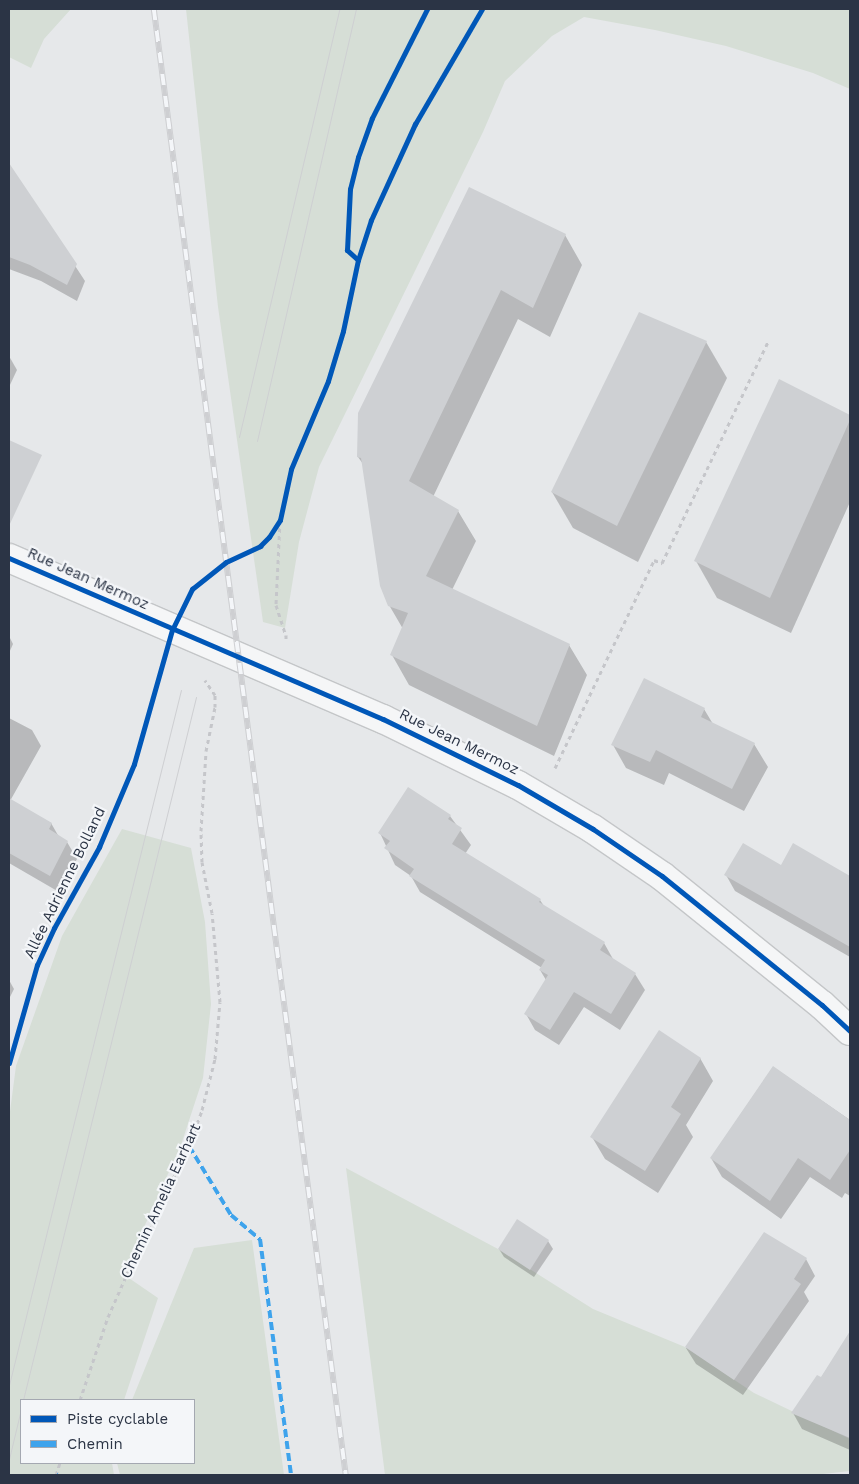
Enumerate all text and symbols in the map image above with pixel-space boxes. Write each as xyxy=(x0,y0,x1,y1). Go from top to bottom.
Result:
street label: Rue Jean Mermoz xyxy=(24,544,152,614)
street label: Rue Jean Mermoz xyxy=(396,705,522,779)
street label: Allée Adrienne Bolland xyxy=(20,804,110,962)
street label: Chemin Amelia Earhart xyxy=(117,1120,205,1282)
legend xyxy=(20,1399,195,1464)
text: Piste cyclable xyxy=(67,1410,168,1428)
text: Chemin xyxy=(67,1435,123,1453)

